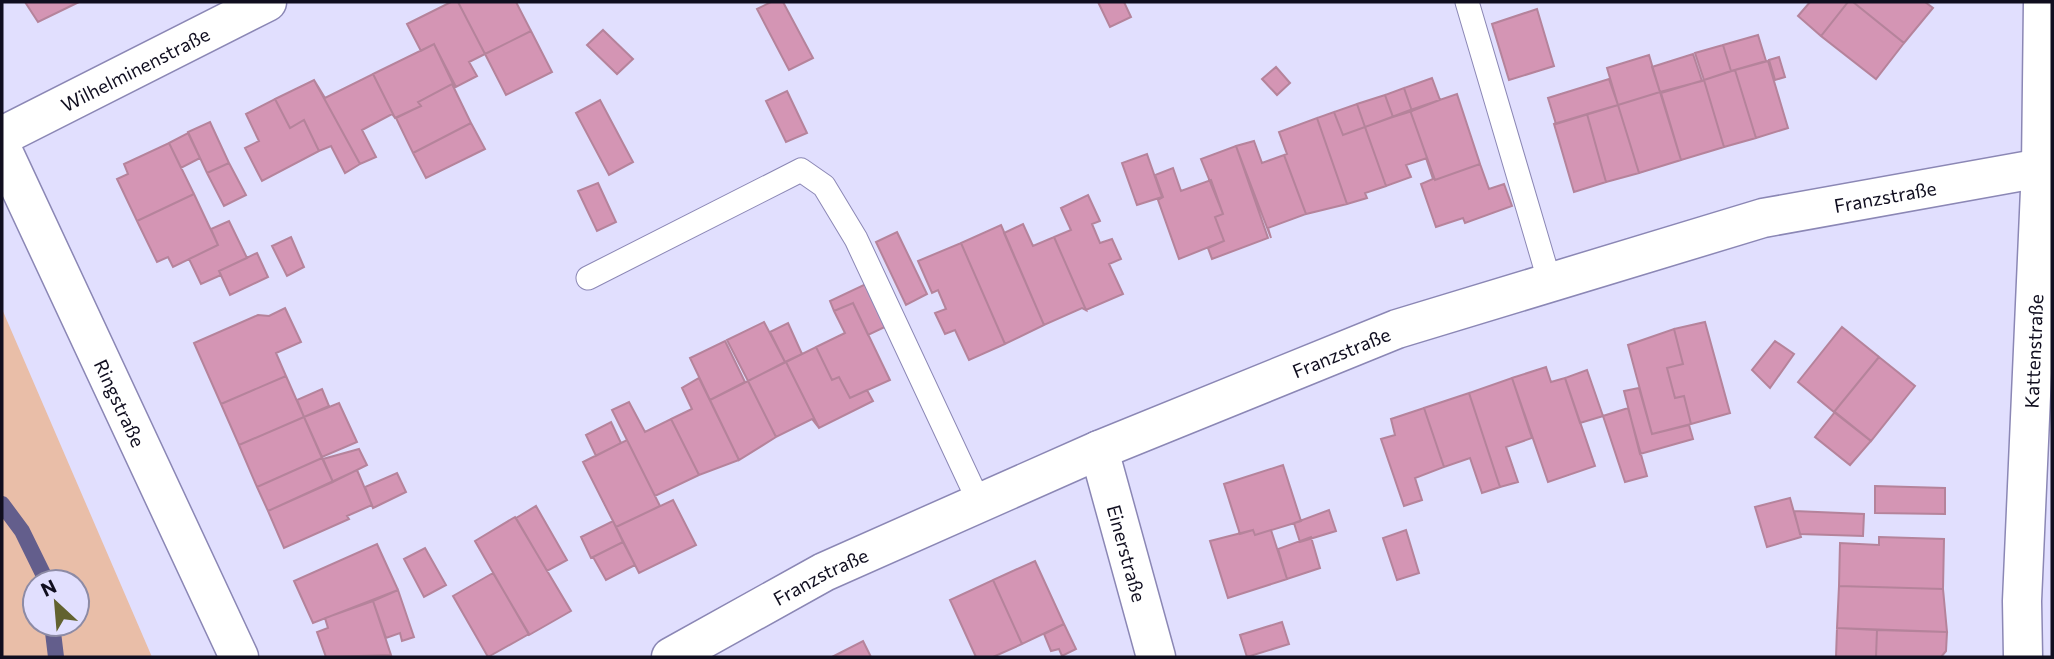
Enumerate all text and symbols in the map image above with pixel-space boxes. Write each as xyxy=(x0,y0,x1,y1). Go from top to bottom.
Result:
street label: Wilhelminenstraße xyxy=(57,22,213,116)
street label: Franzstraße xyxy=(1832,176,1938,217)
street label: Kattenstraße xyxy=(2019,294,2047,409)
street label: Franzstraße xyxy=(1289,322,1393,382)
street label: Ringstraße xyxy=(90,355,151,450)
street label: Einerstraße xyxy=(1103,502,1152,604)
street label: Franzstraße xyxy=(769,543,871,610)
north arrow xyxy=(21,568,91,638)
text: N xyxy=(37,574,60,601)

